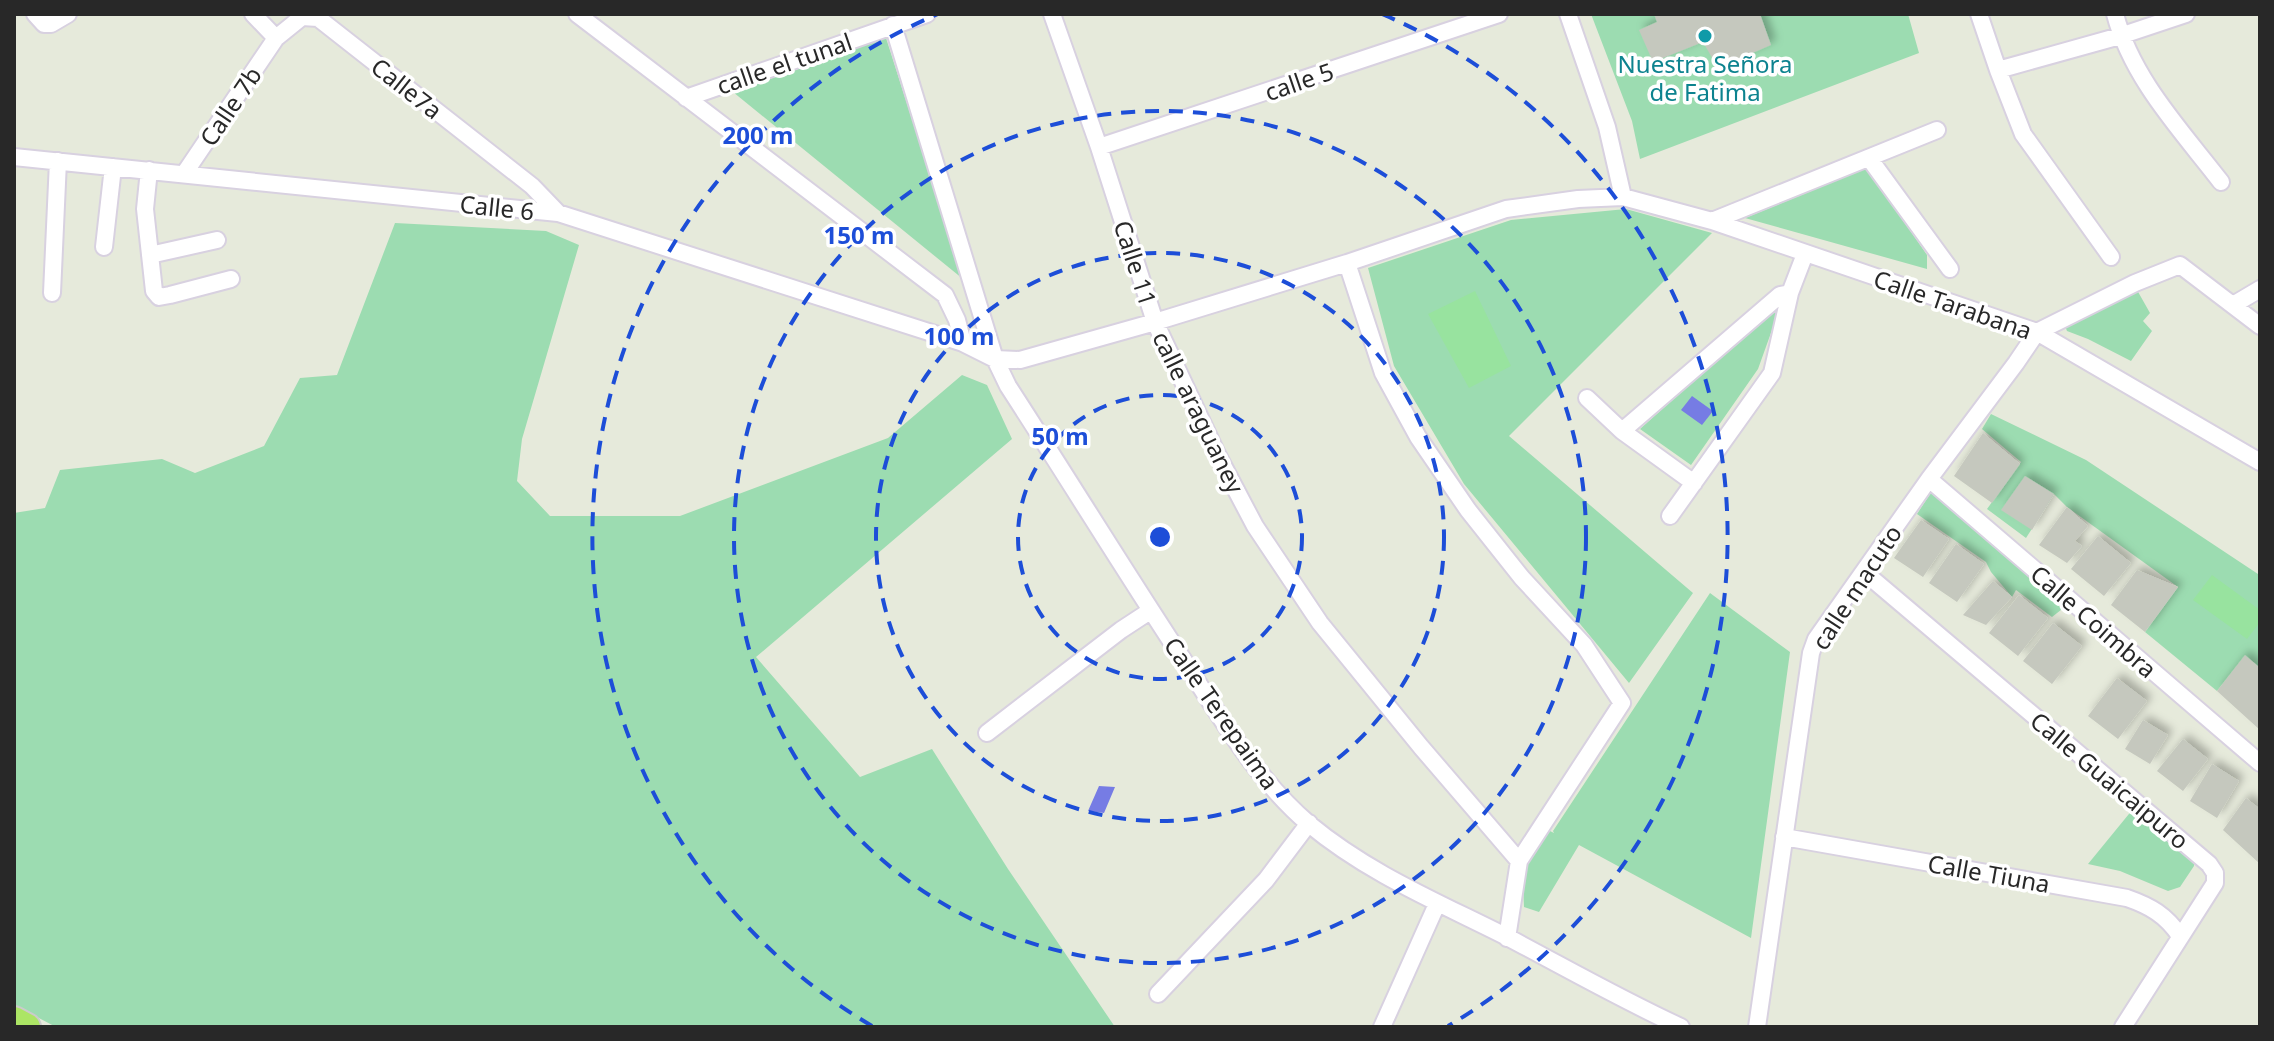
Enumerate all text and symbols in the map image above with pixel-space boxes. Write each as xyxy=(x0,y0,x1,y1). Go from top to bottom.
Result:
street label: calle el tunal xyxy=(712,24,856,102)
marker: Nuestra Señora de Fatima xyxy=(1696,27,1714,45)
place label: Nuestra Señora de Fatima xyxy=(1618,47,1792,108)
street label: Calle7a xyxy=(365,50,449,126)
street label: calle 5 xyxy=(1260,54,1338,108)
street label: Calle 7b xyxy=(191,60,269,152)
text: 200 m xyxy=(723,118,793,151)
street label: Calle 6 xyxy=(458,187,536,227)
street label: Calle 11 xyxy=(1107,216,1165,310)
text: 150 m xyxy=(824,218,894,251)
street label: Calle Tarabana xyxy=(1870,262,2036,346)
text: 100 m xyxy=(924,319,994,352)
street label: calle araguaney xyxy=(1145,325,1253,499)
text: 50 m xyxy=(1031,419,1089,452)
street label: calle macuto xyxy=(1803,518,1909,656)
centre of rings xyxy=(1146,523,1174,551)
street label: Calle Coimbra xyxy=(2024,557,2164,685)
street label: Calle Terepaima xyxy=(1157,630,1287,796)
street label: Calle Guaicaipuro xyxy=(2024,704,2196,856)
street label: Calle Tiuna xyxy=(1925,846,2053,900)

